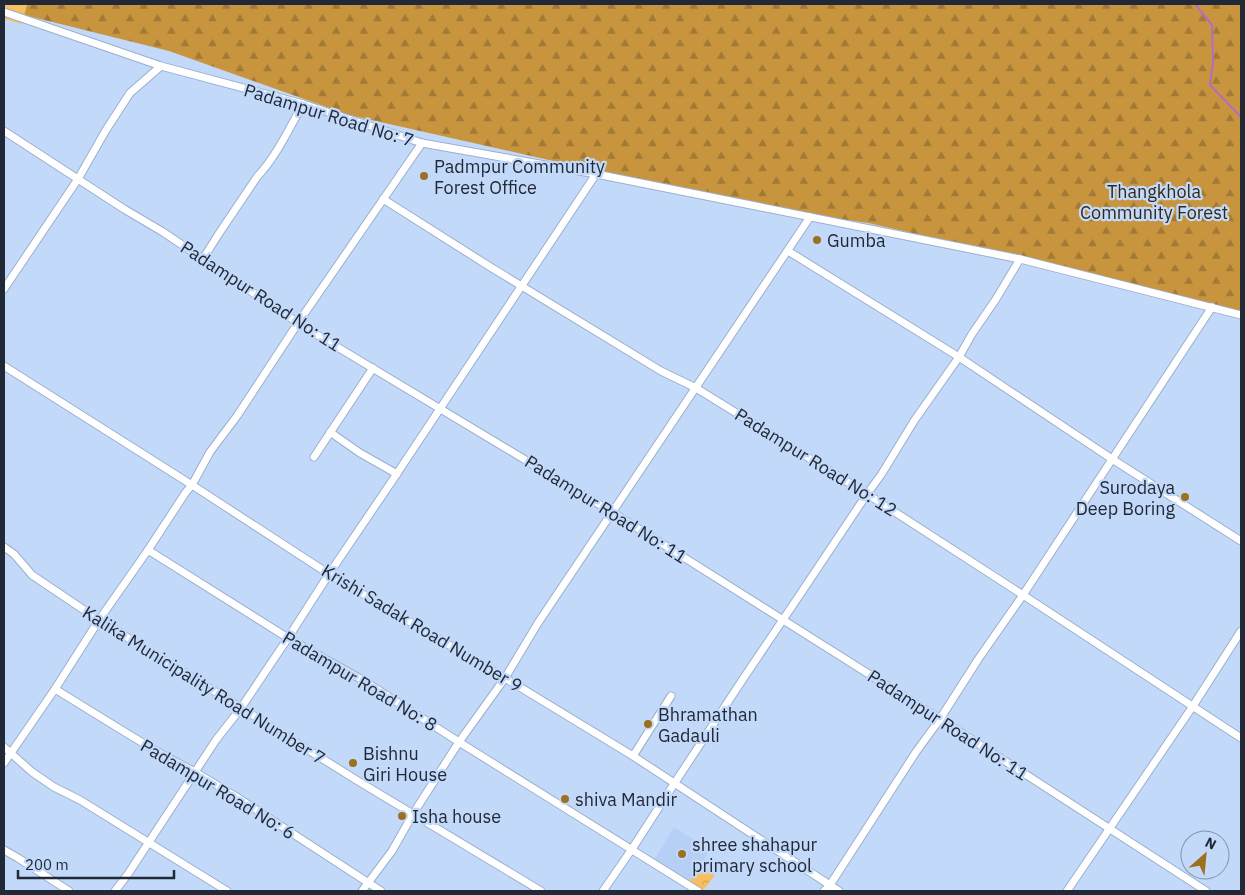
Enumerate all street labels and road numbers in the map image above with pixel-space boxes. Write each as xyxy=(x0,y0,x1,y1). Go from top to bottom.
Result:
street label: Padampur Road No: 7 xyxy=(241,78,417,152)
street label: Padampur Road No: 11 xyxy=(176,235,346,357)
street label: Padampur Road No: 12 xyxy=(731,403,901,521)
street label: Padampur Road No: 11 xyxy=(521,450,691,568)
street label: Krishi Sadak Road Number 9 xyxy=(317,559,527,697)
street label: Kalika Municipality Road Number 7 xyxy=(78,601,330,769)
street label: Padampur Road No: 8 xyxy=(278,626,442,736)
street label: Padampur Road No: 11 xyxy=(863,664,1033,786)
street label: Padampur Road No: 6 xyxy=(136,734,300,844)

